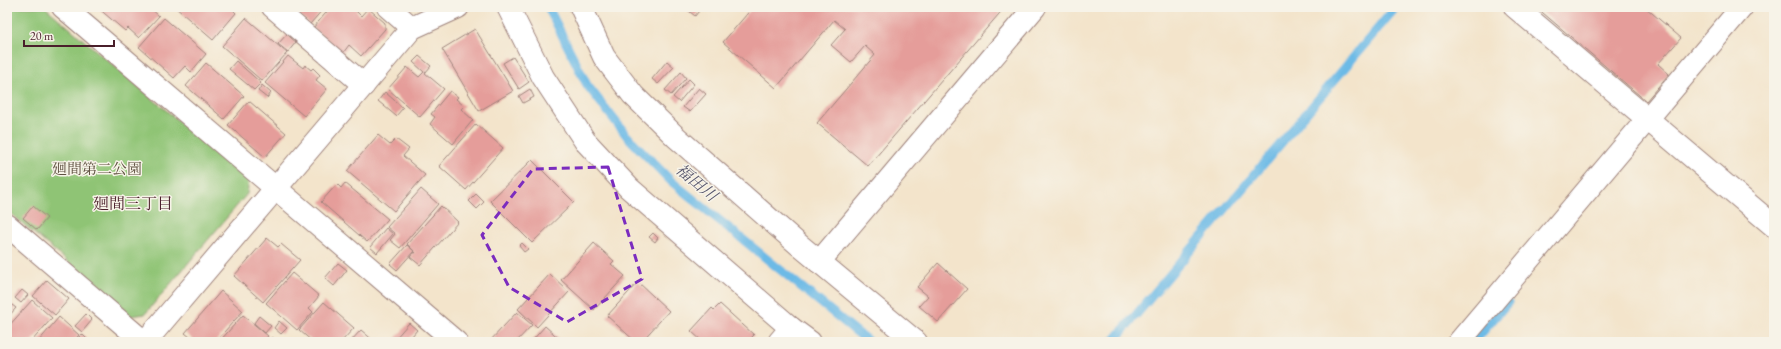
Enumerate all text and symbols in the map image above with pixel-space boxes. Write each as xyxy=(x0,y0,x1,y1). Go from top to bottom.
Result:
scale bar xyxy=(24,22,114,48)
text: 20 m xyxy=(30,28,54,44)
park label: 廻間第二公園 xyxy=(52,159,142,178)
water label: 福田川 xyxy=(672,159,723,207)
district label: 廻間三丁目 xyxy=(93,193,173,214)

